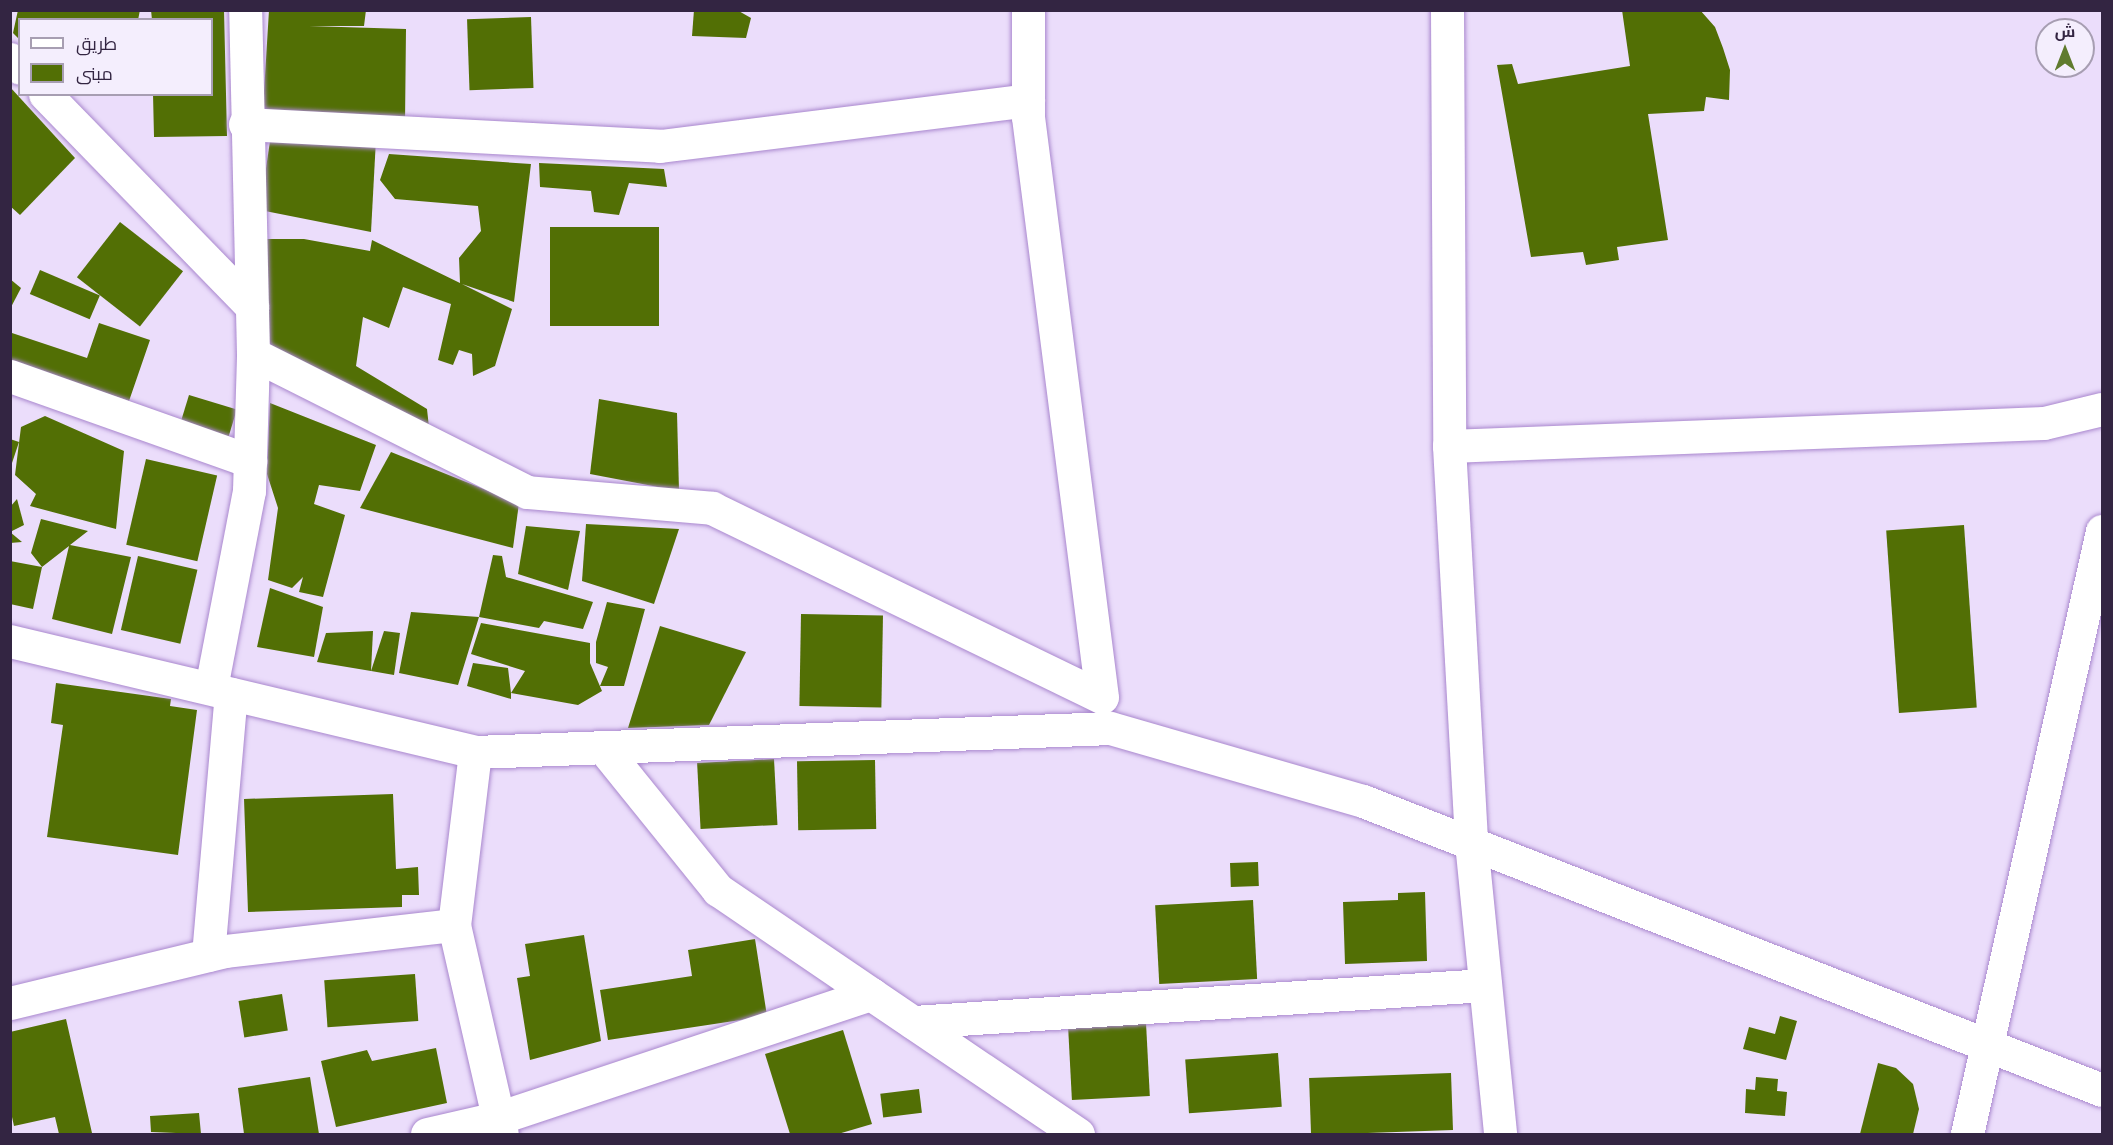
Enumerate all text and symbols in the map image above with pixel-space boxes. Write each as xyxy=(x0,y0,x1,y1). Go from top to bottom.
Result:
legend xyxy=(18,18,213,96)
north arrow xyxy=(2035,18,2095,78)
text: ش xyxy=(2055,22,2075,41)
text: طريق xyxy=(76,33,117,54)
text: مبنى xyxy=(76,63,113,84)

